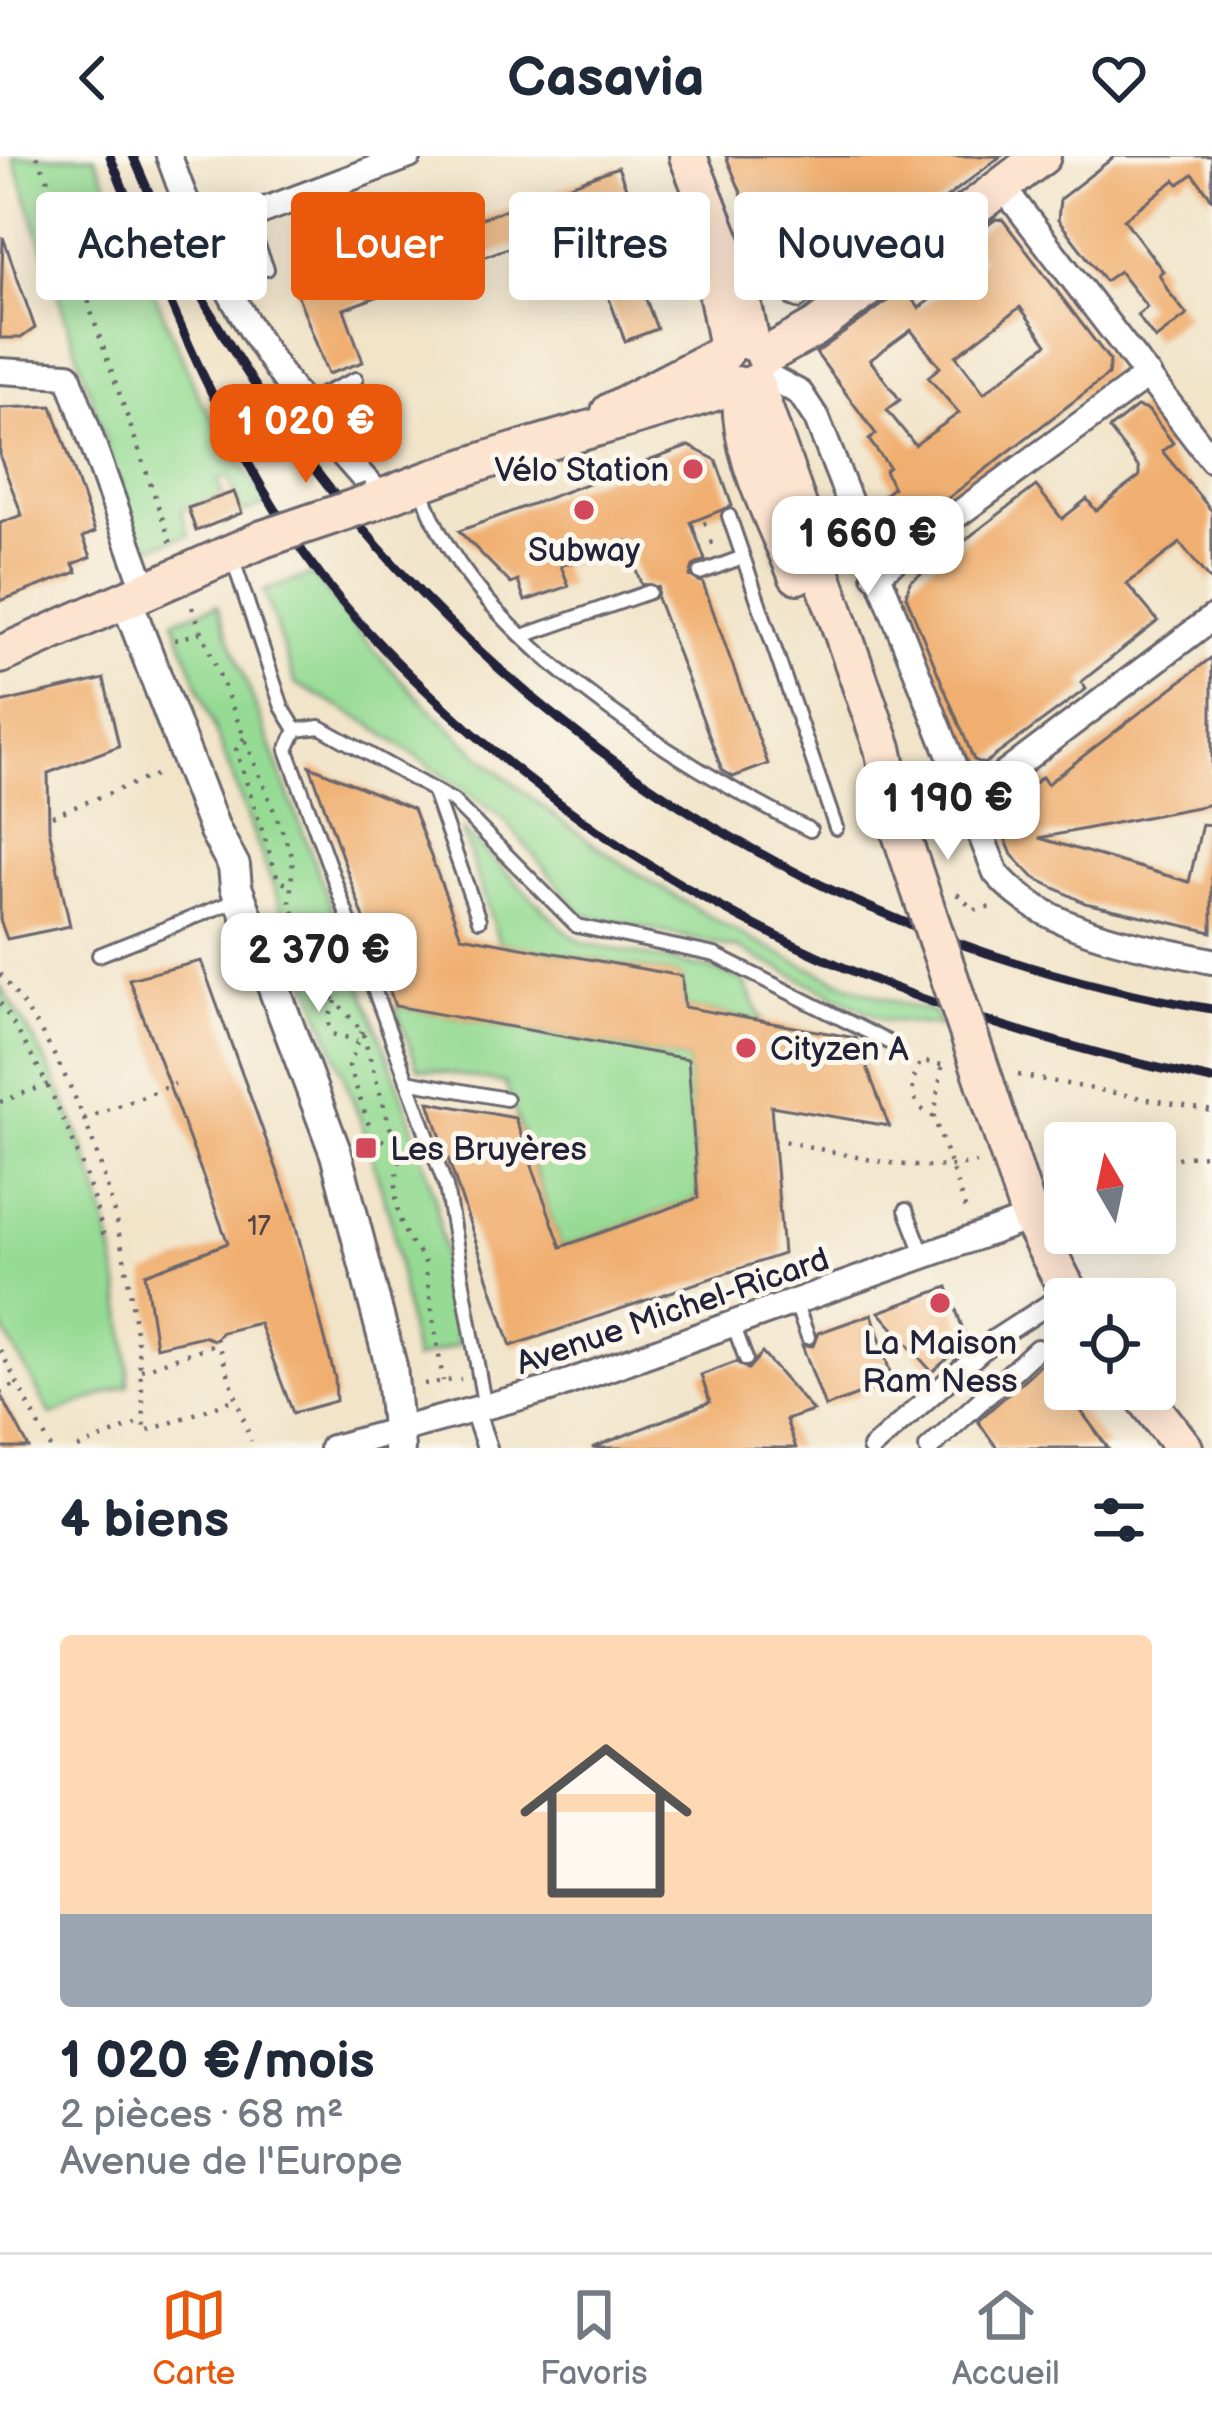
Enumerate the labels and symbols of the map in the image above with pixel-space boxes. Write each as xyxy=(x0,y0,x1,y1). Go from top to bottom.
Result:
pin: 1 020 € xyxy=(195,384,417,486)
place label: Vélo Station xyxy=(494,451,669,491)
marker: Vélo Station xyxy=(680,456,706,482)
pin: 1 660 € xyxy=(757,496,979,598)
marker: Subway xyxy=(571,497,597,523)
place label: Subway xyxy=(528,531,640,571)
pin: 1 190 € xyxy=(837,761,1059,863)
pin: 2 370 € xyxy=(208,913,430,1015)
place label: Cityzen A xyxy=(770,1030,910,1070)
marker: Cityzen A xyxy=(733,1035,759,1061)
north arrow xyxy=(1044,1122,1176,1254)
place label: Les Bruyères xyxy=(390,1130,587,1170)
marker: Les Bruyères xyxy=(353,1135,379,1161)
house number: 17 xyxy=(247,1211,272,1243)
street label: Avenue Michel-Ricard xyxy=(511,1240,834,1384)
marker: La Maison Ram Ness xyxy=(927,1290,953,1316)
place label: La Maison Ram Ness xyxy=(862,1324,1018,1402)

